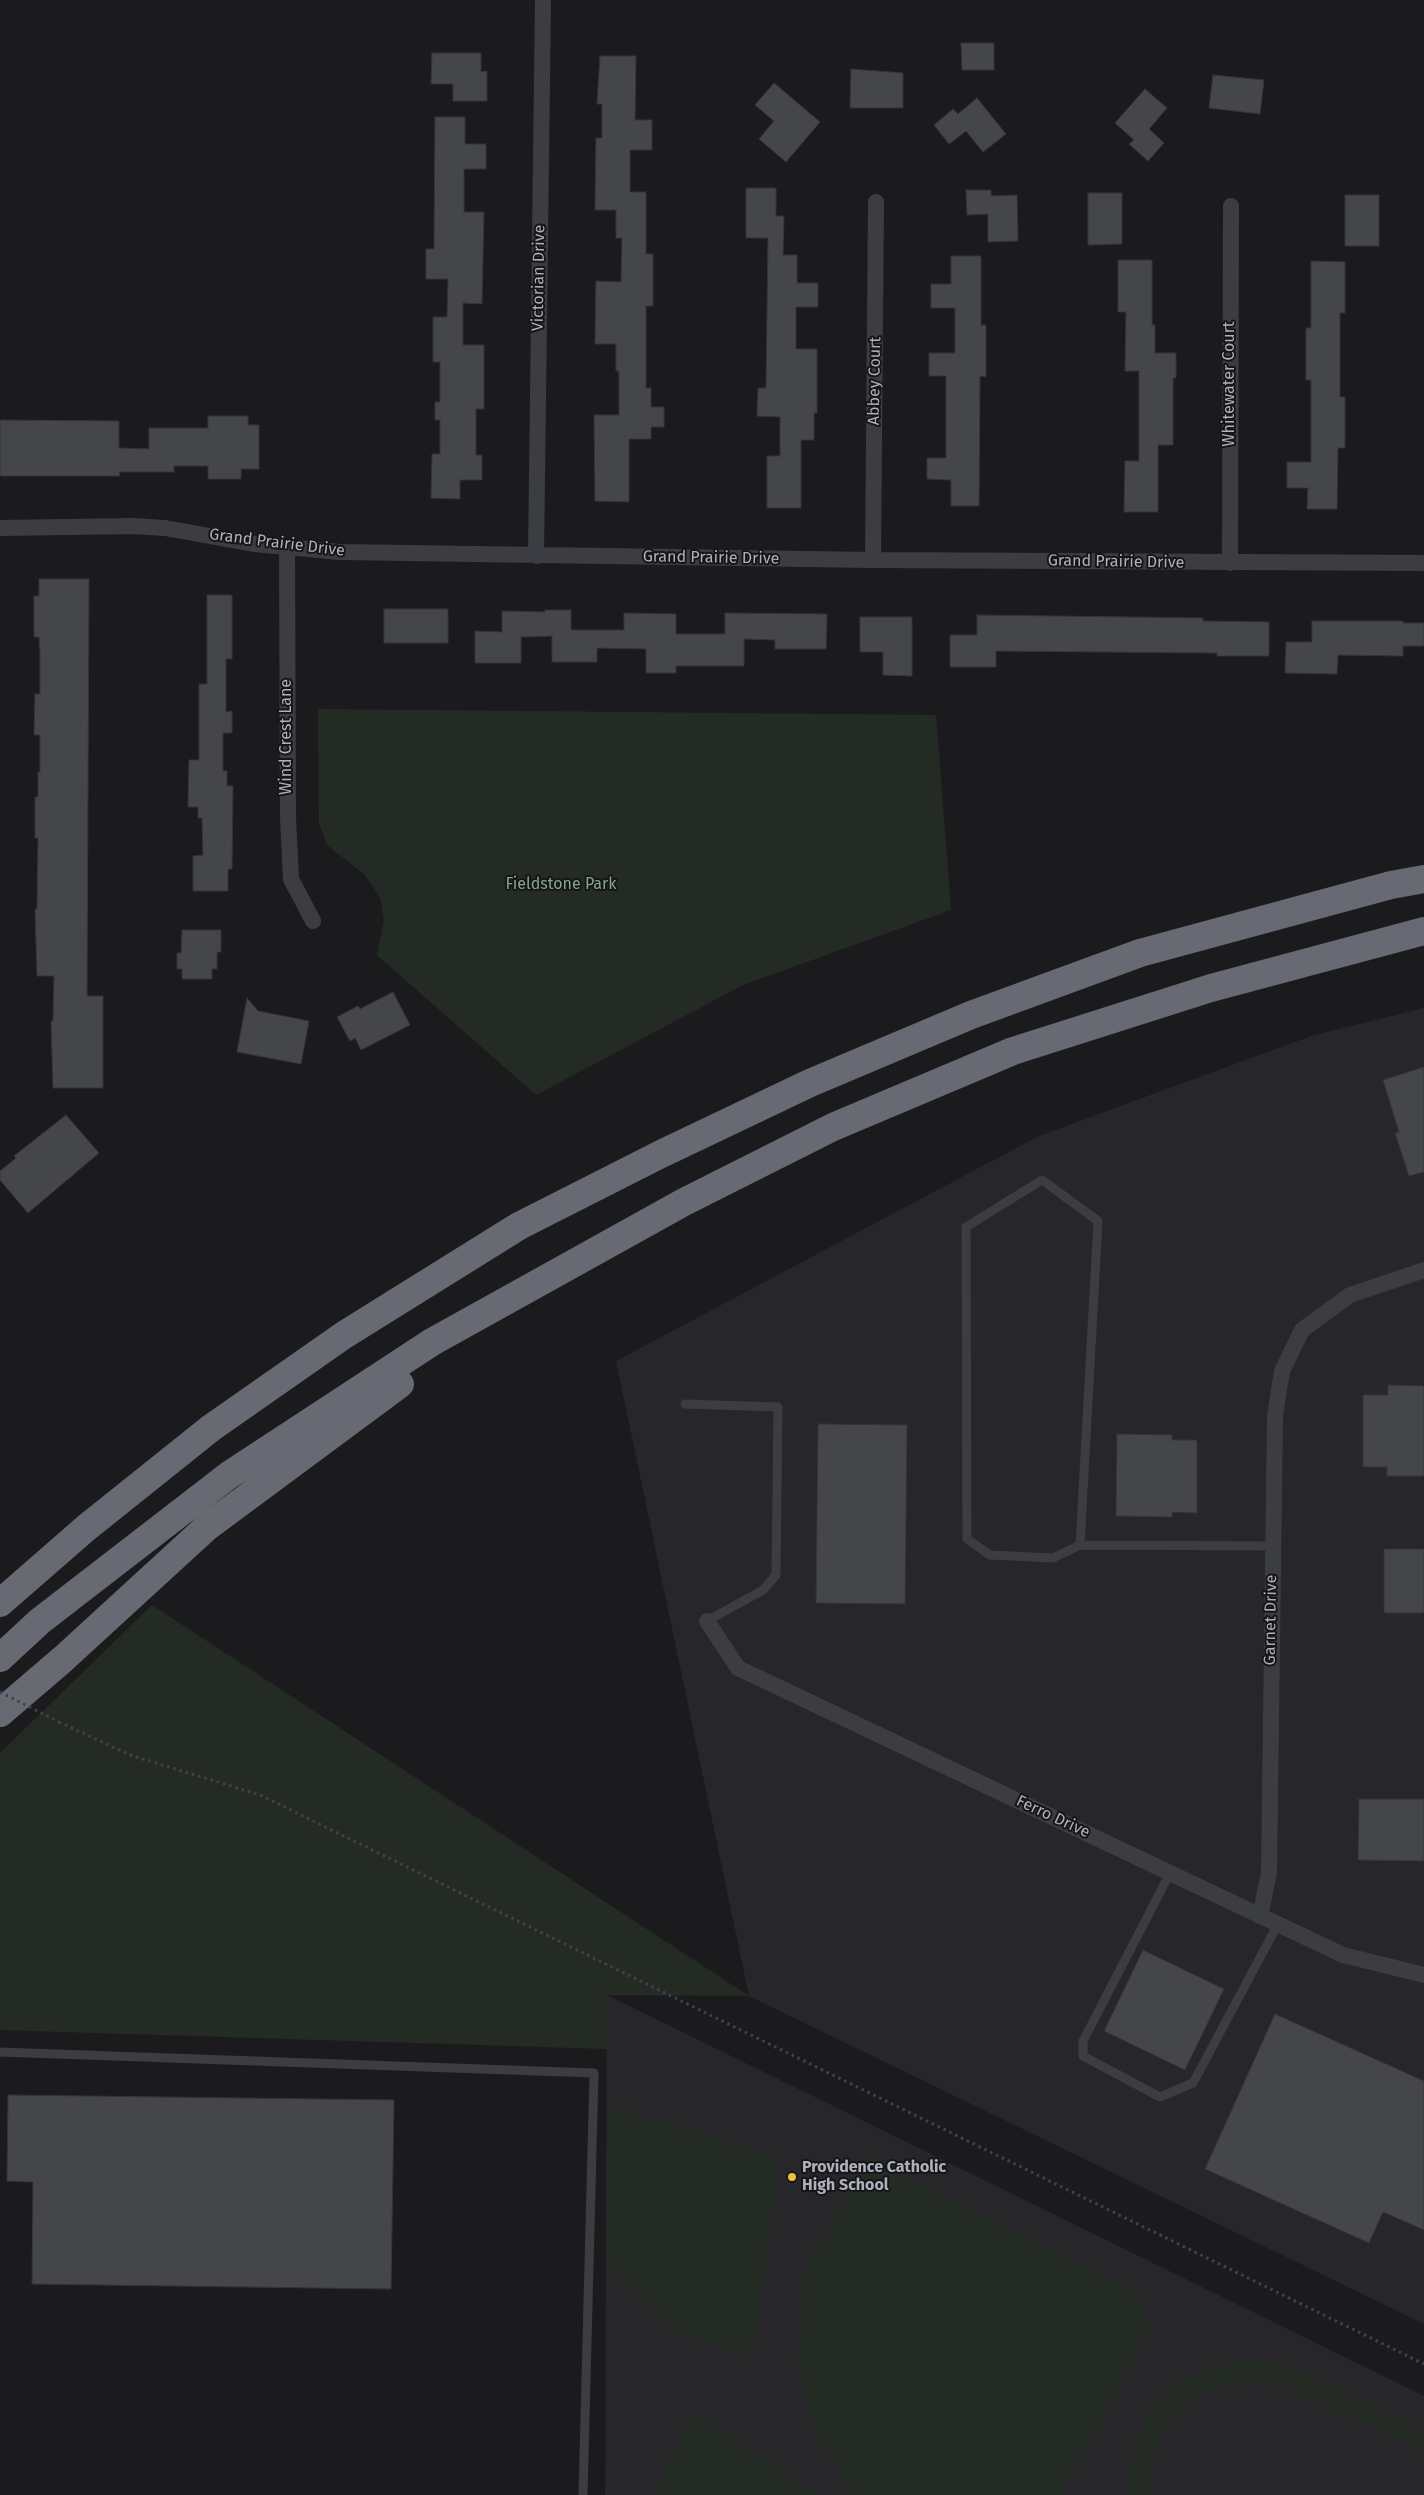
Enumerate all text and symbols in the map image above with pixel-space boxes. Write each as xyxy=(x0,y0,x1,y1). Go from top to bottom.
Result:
street label: Victorian Drive xyxy=(528,225,550,331)
street label: Whitewater Court xyxy=(1220,321,1240,447)
street label: Abbey Court xyxy=(865,337,885,425)
street label: Grand Prairie Drive xyxy=(208,525,346,561)
street label: Grand Prairie Drive xyxy=(643,547,779,569)
street label: Grand Prairie Drive xyxy=(1048,551,1184,573)
street label: Wind Crest Lane xyxy=(277,679,297,795)
park label: Fieldstone Park xyxy=(506,875,616,895)
street label: Garnet Drive xyxy=(1261,1575,1281,1665)
street label: Ferro Drive xyxy=(1013,1792,1093,1842)
place label: Providence Catholic High School xyxy=(802,2158,946,2196)
marker: Providence Catholic High School xyxy=(786,2171,798,2183)

